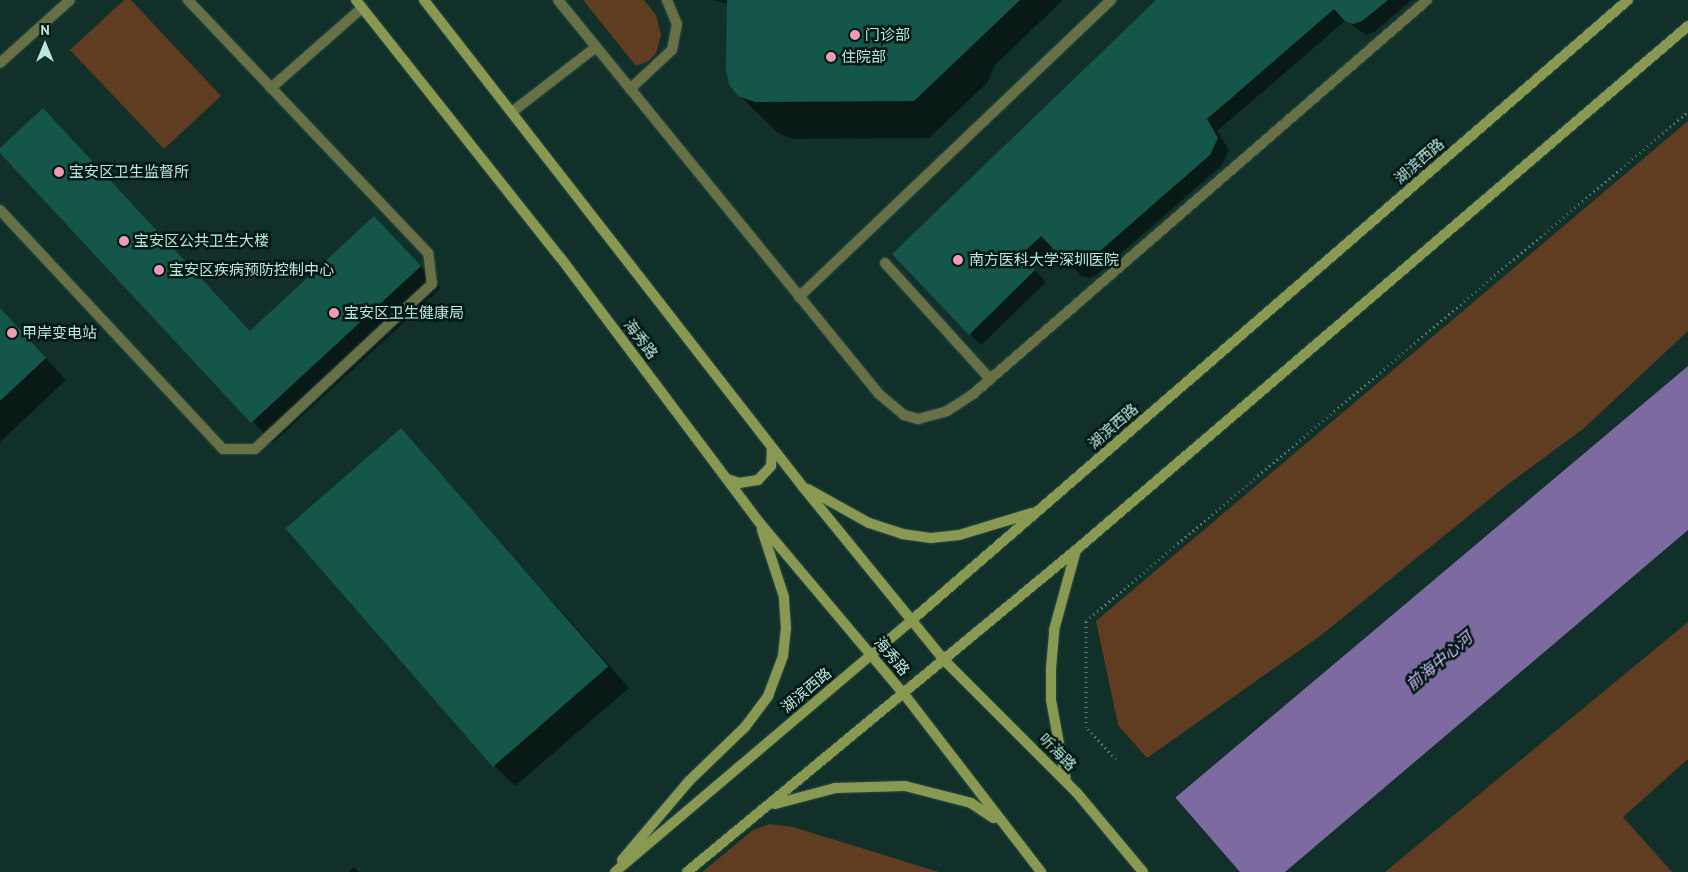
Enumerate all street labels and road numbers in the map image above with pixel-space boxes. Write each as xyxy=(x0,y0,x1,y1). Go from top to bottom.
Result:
street label: 湖滨西路 xyxy=(1390,135,1448,187)
street label: 海秀路 xyxy=(620,316,662,362)
street label: 湖滨西路 xyxy=(1084,400,1142,452)
street label: 海秀路 xyxy=(871,633,913,679)
street label: 湖滨西路 xyxy=(777,664,835,716)
street label: 听海路 xyxy=(1036,730,1080,774)

